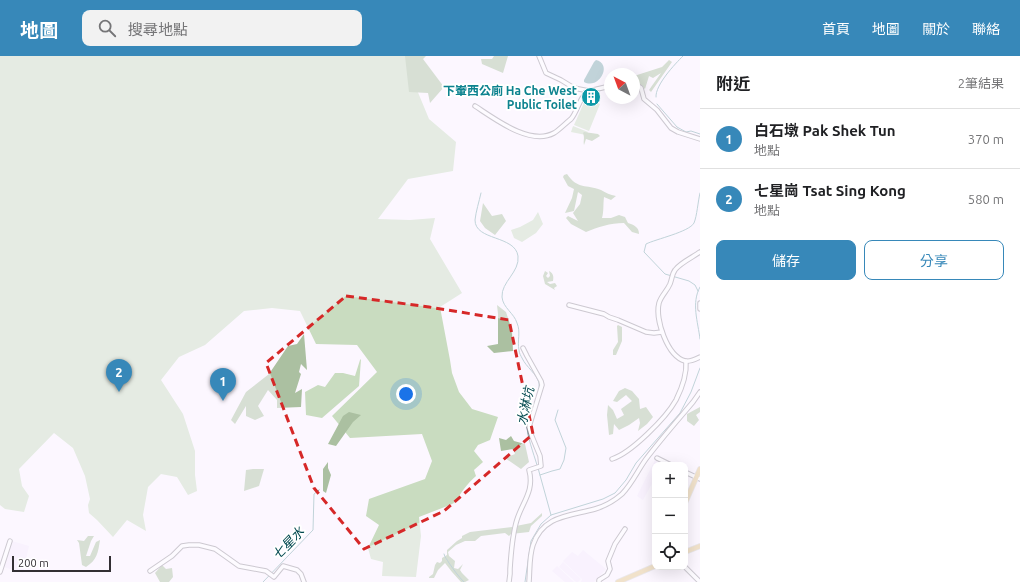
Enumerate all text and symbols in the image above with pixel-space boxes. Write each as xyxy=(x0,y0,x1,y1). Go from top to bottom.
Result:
search box xyxy=(82,10,362,46)
icon: search xyxy=(96,17,118,39)
text: 地圖 xyxy=(20,19,58,41)
text: 搜尋地點 xyxy=(128,21,188,38)
text: 首頁 xyxy=(822,21,850,37)
text: 地圖 xyxy=(872,21,900,37)
text: 關於 xyxy=(922,21,950,37)
text: 聯絡 xyxy=(972,21,1000,37)
north arrow xyxy=(604,68,640,104)
text: 附近 xyxy=(716,74,750,93)
text: 2筆結果 xyxy=(958,76,1004,90)
place label: 下輋西公廁 Ha Che West Public Toilet xyxy=(443,84,577,111)
building icon: 下輋西公廁 Ha Che West Public Toilet xyxy=(580,86,602,108)
text: 白石墩 Pak Shek Tun xyxy=(754,122,895,139)
text: 1 xyxy=(725,132,733,146)
text: 370 m xyxy=(968,132,1004,146)
text: 地點 xyxy=(754,143,780,157)
text: 七星崗 Tsat Sing Kong xyxy=(754,182,906,199)
text: 2 xyxy=(725,192,733,206)
text: 580 m xyxy=(968,192,1004,206)
text: 地點 xyxy=(754,203,780,217)
button: 儲存 xyxy=(716,240,856,280)
button: 分享 xyxy=(864,240,1004,280)
pin: 2 xyxy=(106,359,132,392)
pin: 1 xyxy=(210,368,236,401)
your location xyxy=(396,384,416,404)
water label: 水淋坑 xyxy=(514,384,536,427)
map controls xyxy=(652,462,688,570)
button: + xyxy=(652,462,688,498)
button: − xyxy=(652,498,688,534)
water label: 七星水 xyxy=(269,523,307,562)
button: locate xyxy=(652,534,688,570)
scale bar xyxy=(12,554,111,573)
text: 200 m xyxy=(18,557,49,569)

